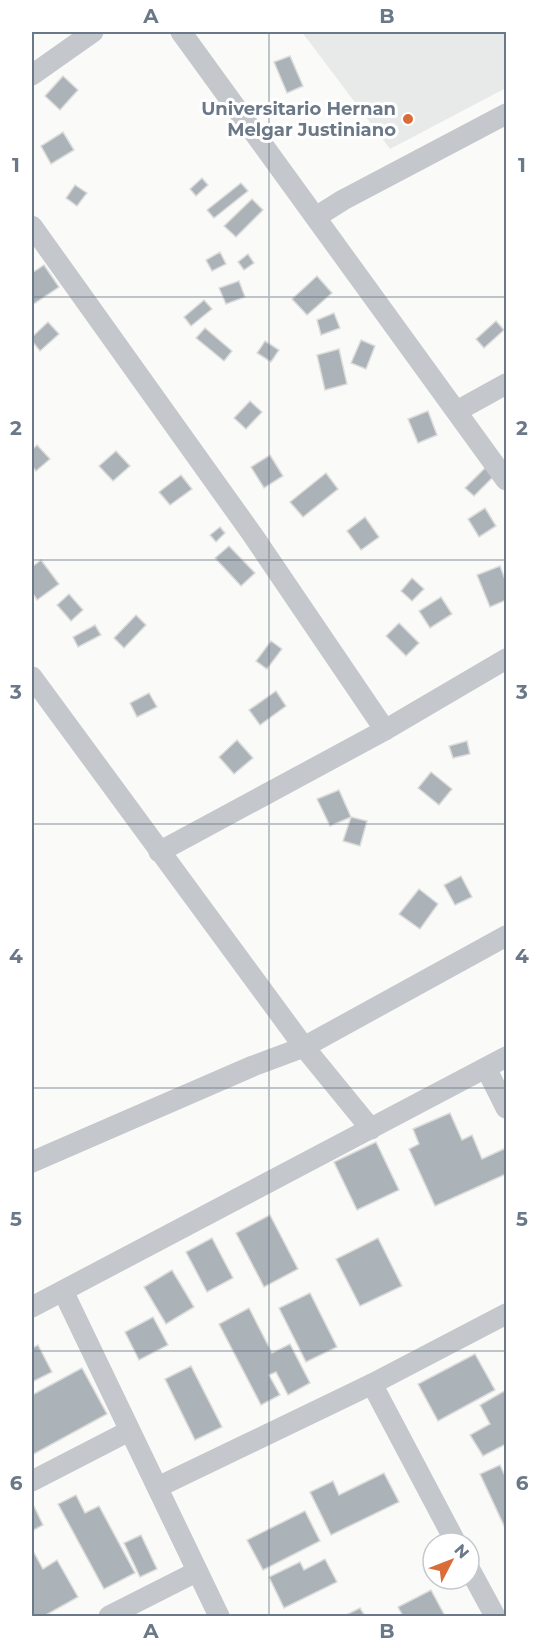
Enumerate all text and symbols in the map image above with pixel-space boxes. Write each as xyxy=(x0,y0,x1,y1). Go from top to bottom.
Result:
text: A xyxy=(142,4,159,28)
text: B xyxy=(379,4,395,28)
place label: Universitario Hernan Melgar Justiniano xyxy=(201,98,396,141)
marker: Universitario Hernan Melgar Justiniano xyxy=(401,112,415,126)
text: 1 xyxy=(12,153,20,177)
text: 1 xyxy=(518,153,526,177)
text: 2 xyxy=(10,416,22,440)
text: 2 xyxy=(516,416,528,440)
text: 3 xyxy=(9,680,22,704)
text: 3 xyxy=(515,680,528,704)
text: 4 xyxy=(9,944,23,968)
text: 4 xyxy=(515,944,529,968)
text: 5 xyxy=(10,1207,22,1231)
text: 5 xyxy=(516,1207,528,1231)
text: 6 xyxy=(10,1471,23,1495)
text: 6 xyxy=(516,1471,529,1495)
north arrow xyxy=(421,1531,481,1591)
text: N xyxy=(450,1540,473,1562)
text: A xyxy=(142,1619,159,1643)
text: B xyxy=(379,1619,395,1643)

